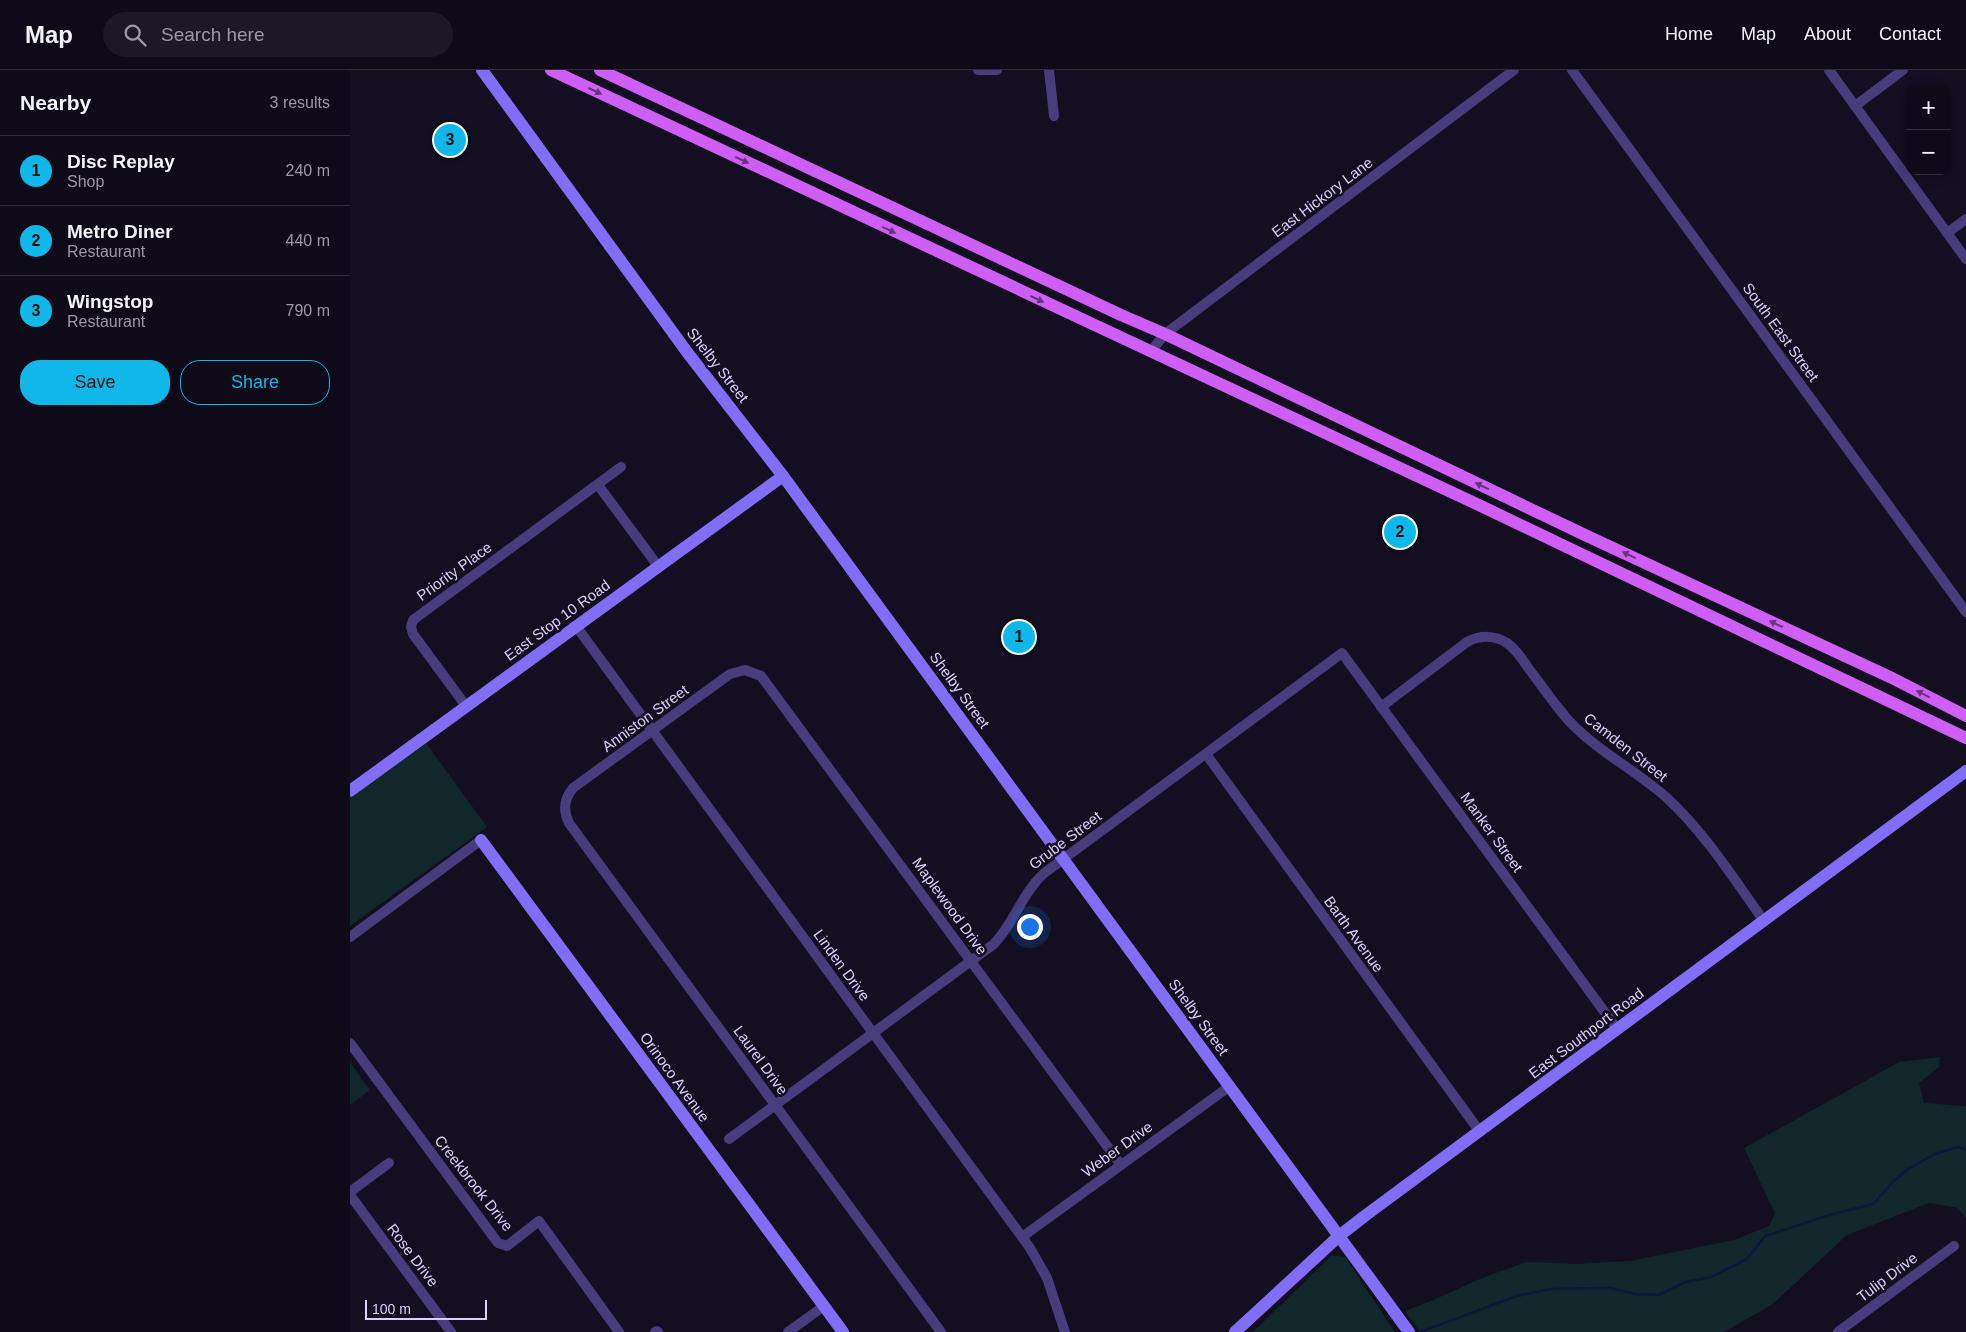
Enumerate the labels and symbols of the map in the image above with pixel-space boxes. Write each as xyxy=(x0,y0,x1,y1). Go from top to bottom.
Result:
one-way arrow xyxy=(588,87,603,95)
pin: 3 xyxy=(434,121,466,159)
street label: East Hickory Lane xyxy=(1268,154,1376,240)
one-way arrow xyxy=(735,156,750,164)
one-way arrow xyxy=(882,226,896,234)
street label: South East Street xyxy=(1740,279,1823,385)
one-way arrow xyxy=(1029,294,1044,303)
street label: Shelby Street xyxy=(684,324,753,406)
one-way arrow xyxy=(1475,481,1489,489)
pin: 2 xyxy=(1384,513,1416,551)
street label: Priority Place xyxy=(413,538,495,604)
one-way arrow xyxy=(1622,551,1636,559)
street label: East Stop 10 Road xyxy=(501,576,613,664)
pin: 1 xyxy=(1003,618,1035,656)
one-way arrow xyxy=(1769,620,1783,628)
street label: Shelby Street xyxy=(927,649,994,732)
street label: Anniston Street xyxy=(599,680,692,755)
one-way arrow xyxy=(1915,690,1930,698)
street label: Camden Street xyxy=(1581,709,1672,785)
street label: Manker Street xyxy=(1457,789,1527,876)
street label: Grube Street xyxy=(1026,807,1105,873)
street label: Maplewood Drive xyxy=(909,854,991,958)
street label: Barth Avenue xyxy=(1321,893,1387,975)
your location xyxy=(1017,914,1043,940)
street label: Linden Drive xyxy=(810,926,874,1004)
street label: Shelby Street xyxy=(1166,976,1233,1059)
street label: East Southport Road xyxy=(1525,984,1647,1082)
street label: Laurel Drive xyxy=(730,1022,792,1098)
street label: Orinoco Avenue xyxy=(637,1029,713,1125)
street label: Weber Drive xyxy=(1078,1118,1156,1180)
street label: Creekbrook Drive xyxy=(431,1132,517,1234)
street label: Rose Drive xyxy=(384,1220,442,1290)
street label: Tulip Drive xyxy=(1853,1249,1921,1305)
scale bar xyxy=(365,1297,488,1320)

